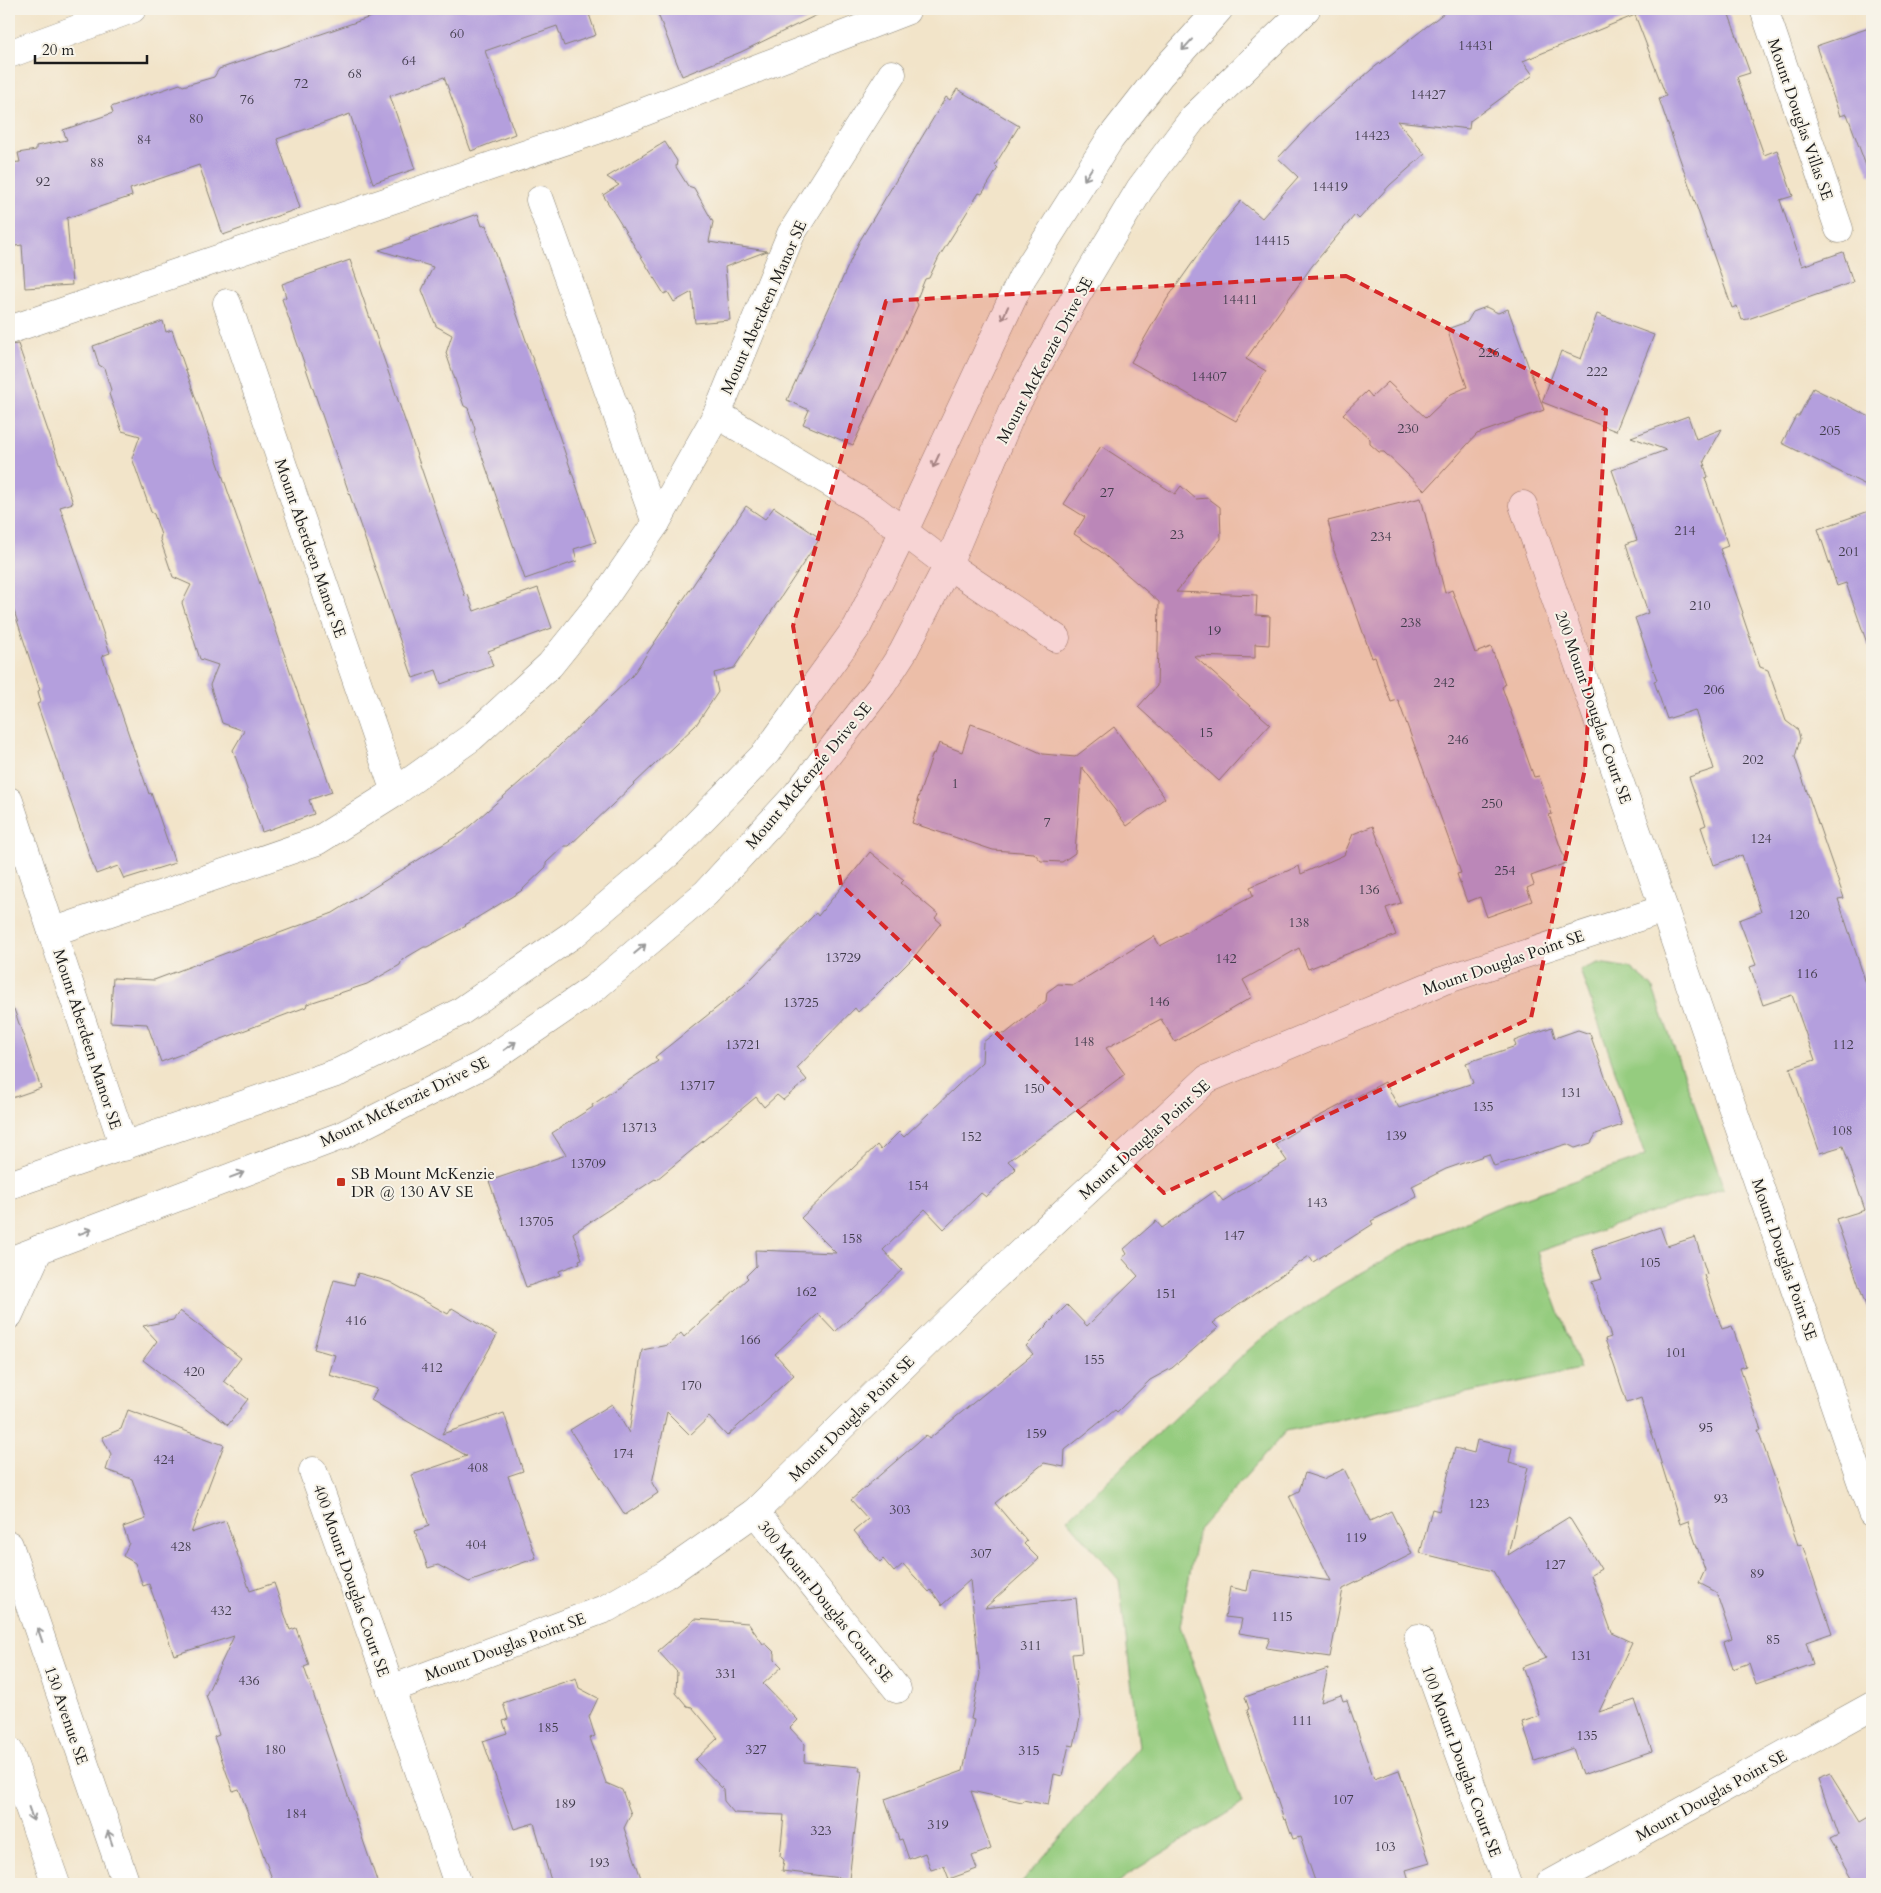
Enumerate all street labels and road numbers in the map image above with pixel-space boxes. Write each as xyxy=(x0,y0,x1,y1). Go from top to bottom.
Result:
street label: Mount Douglas Villas SE xyxy=(1762,35,1838,203)
street label: Mount Aberdeen Manor SE xyxy=(716,217,812,398)
street label: Mount McKenzie Drive SE xyxy=(992,273,1098,448)
street label: Mount Aberdeen Manor SE xyxy=(269,456,351,641)
street label: 200 Mount Douglas Court SE xyxy=(1550,608,1636,807)
street label: Mount McKenzie Drive SE xyxy=(741,697,877,854)
street label: Mount Douglas Point SE xyxy=(1419,925,1587,1001)
street label: Mount Aberdeen Manor SE xyxy=(48,946,127,1132)
street label: Mount McKenzie Drive SE xyxy=(316,1051,493,1152)
street label: Mount Douglas Point SE xyxy=(1074,1075,1215,1205)
street label: Mount Douglas Point SE xyxy=(1746,1175,1822,1343)
street label: Mount Douglas Point SE xyxy=(784,1351,920,1487)
street label: 400 Mount Douglas Court SE xyxy=(308,1481,394,1680)
street label: 300 Mount Douglas Court SE xyxy=(753,1516,898,1687)
street label: Mount Douglas Point SE xyxy=(422,1608,589,1686)
street label: 100 Mount Douglas Court SE xyxy=(1416,1662,1506,1860)
street label: 130 Avenue SE xyxy=(39,1663,93,1768)
street label: Mount Douglas Point SE xyxy=(1632,1745,1791,1847)

